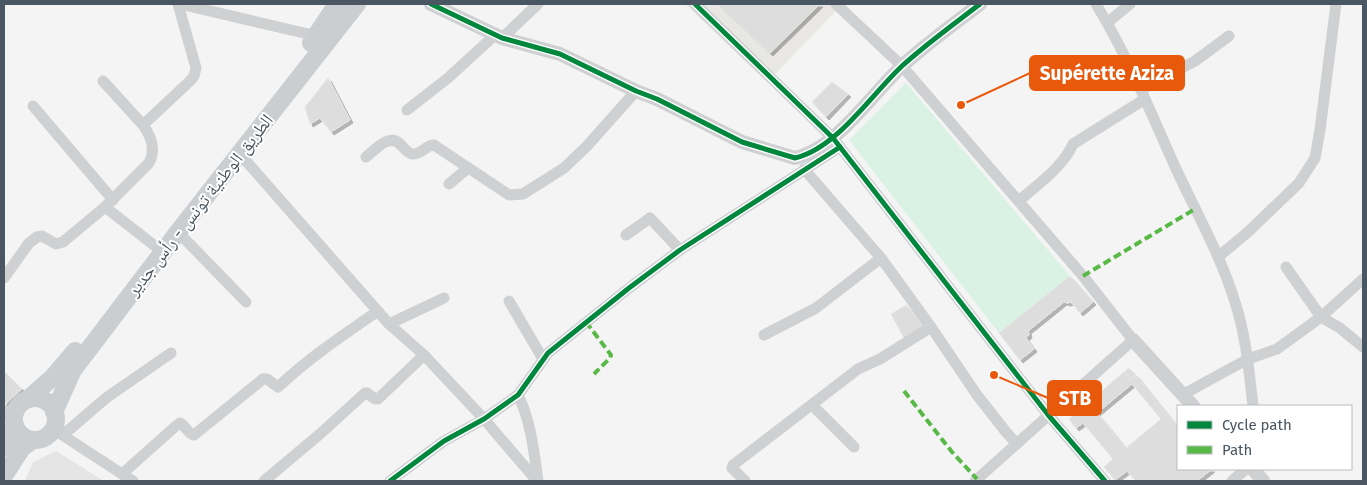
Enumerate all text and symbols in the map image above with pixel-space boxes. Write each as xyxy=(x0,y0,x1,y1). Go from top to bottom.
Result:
callout: Supérette Aziza xyxy=(1030,56,1184,90)
text: Supérette Aziza xyxy=(1040,62,1174,85)
street label: الطريق الوطنية تونس - رأس جدير xyxy=(122,110,278,301)
callout: STB xyxy=(1048,381,1101,415)
text: STB xyxy=(1059,387,1092,410)
legend xyxy=(1177,405,1352,470)
text: Cycle path xyxy=(1222,416,1292,434)
text: Path xyxy=(1222,441,1252,459)

